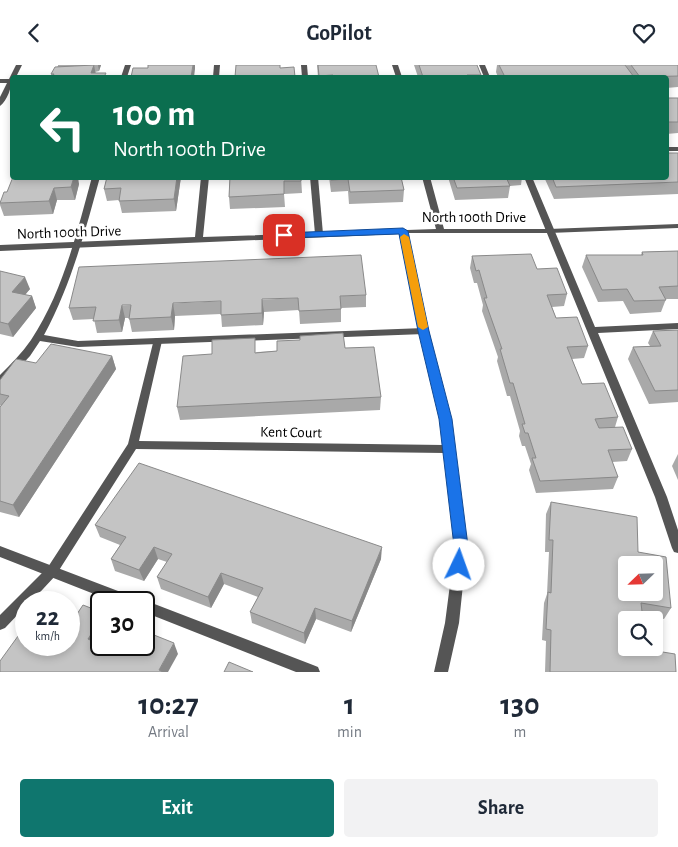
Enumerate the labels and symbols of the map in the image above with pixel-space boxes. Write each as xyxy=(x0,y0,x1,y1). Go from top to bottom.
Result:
street label: North 100th Drive xyxy=(422,210,526,225)
pin xyxy=(263,214,305,256)
street label: North 100th Drive xyxy=(17,223,121,242)
street label: Kent Court xyxy=(260,424,322,441)
position arrow xyxy=(432,538,484,590)
north arrow xyxy=(618,556,662,601)
speed limit sign: 30 xyxy=(90,591,155,656)

